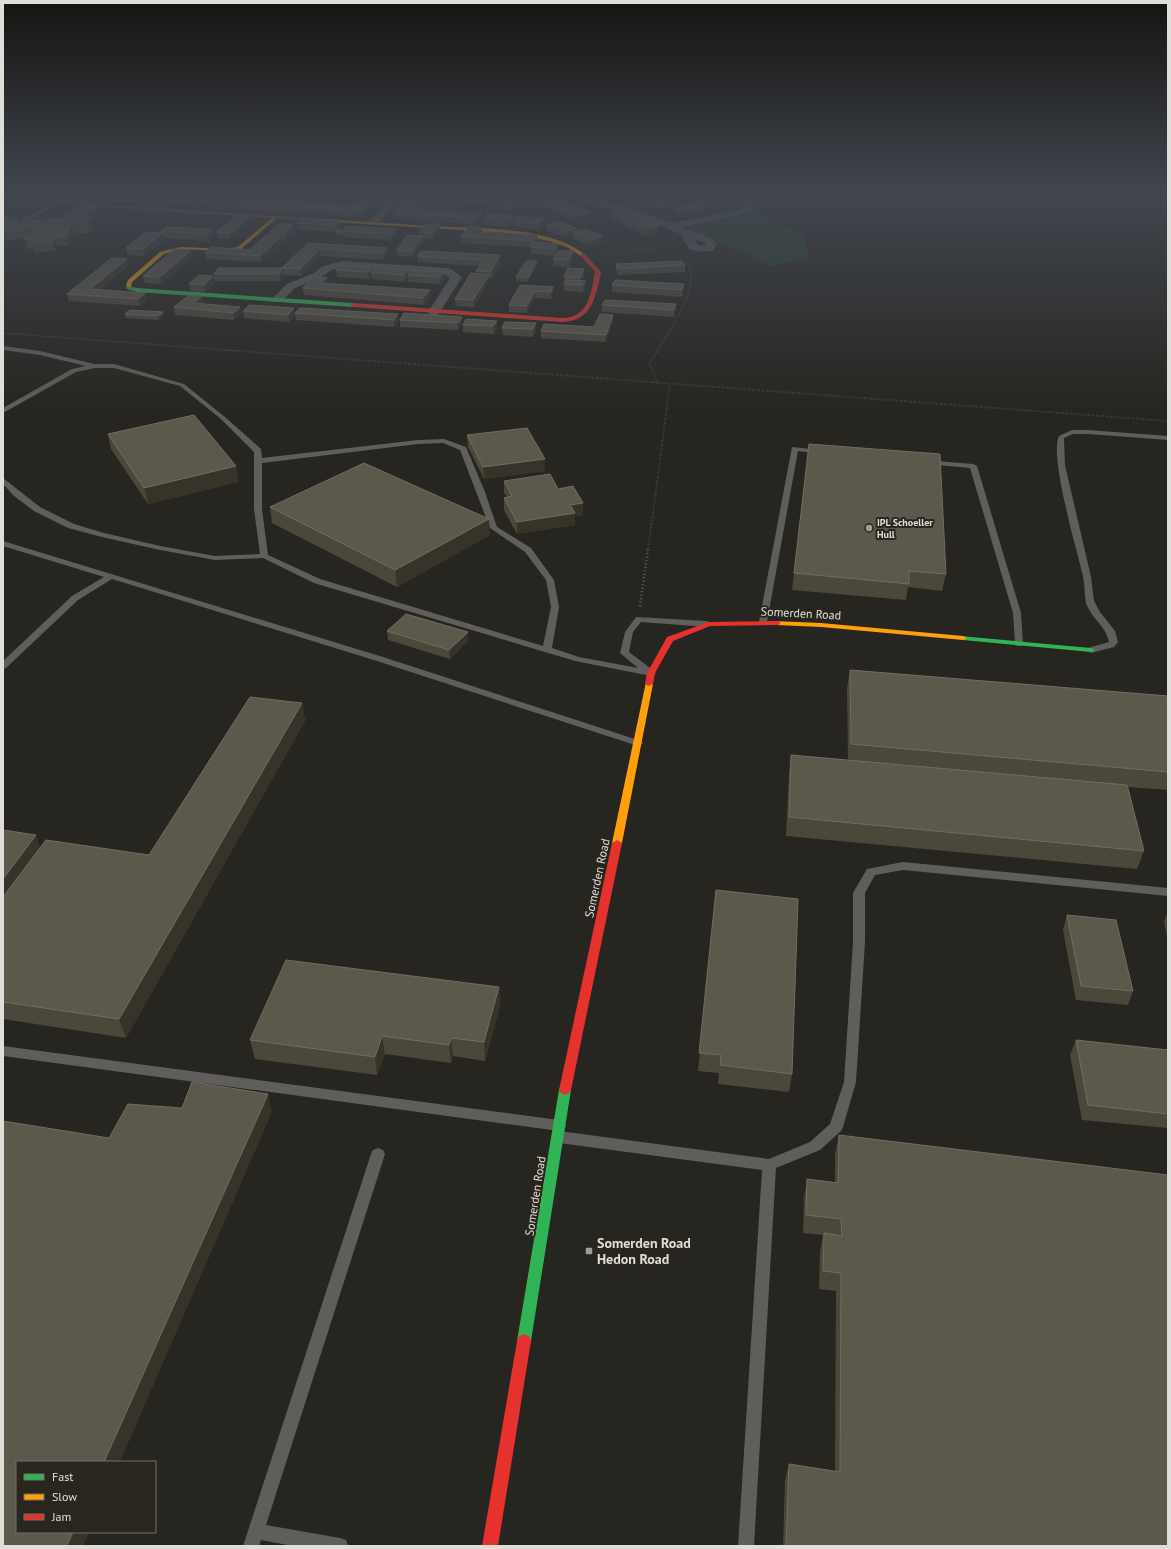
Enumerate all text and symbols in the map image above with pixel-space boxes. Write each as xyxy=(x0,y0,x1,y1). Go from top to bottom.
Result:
place label: IPL Schoeller Hull xyxy=(877,516,933,541)
marker: IPL Schoeller Hull xyxy=(864,523,874,533)
street label: Somerden Road xyxy=(760,603,842,623)
street label: Somerden Road xyxy=(581,837,613,919)
street label: Somerden Road xyxy=(521,1155,549,1237)
place label: Somerden Road Hedon Road xyxy=(597,1234,691,1268)
marker: Somerden Road Hedon Road xyxy=(584,1246,594,1256)
legend xyxy=(16,1461,156,1533)
text: Fast xyxy=(52,1469,73,1484)
text: Slow xyxy=(52,1489,77,1504)
text: Jam xyxy=(51,1509,71,1524)

